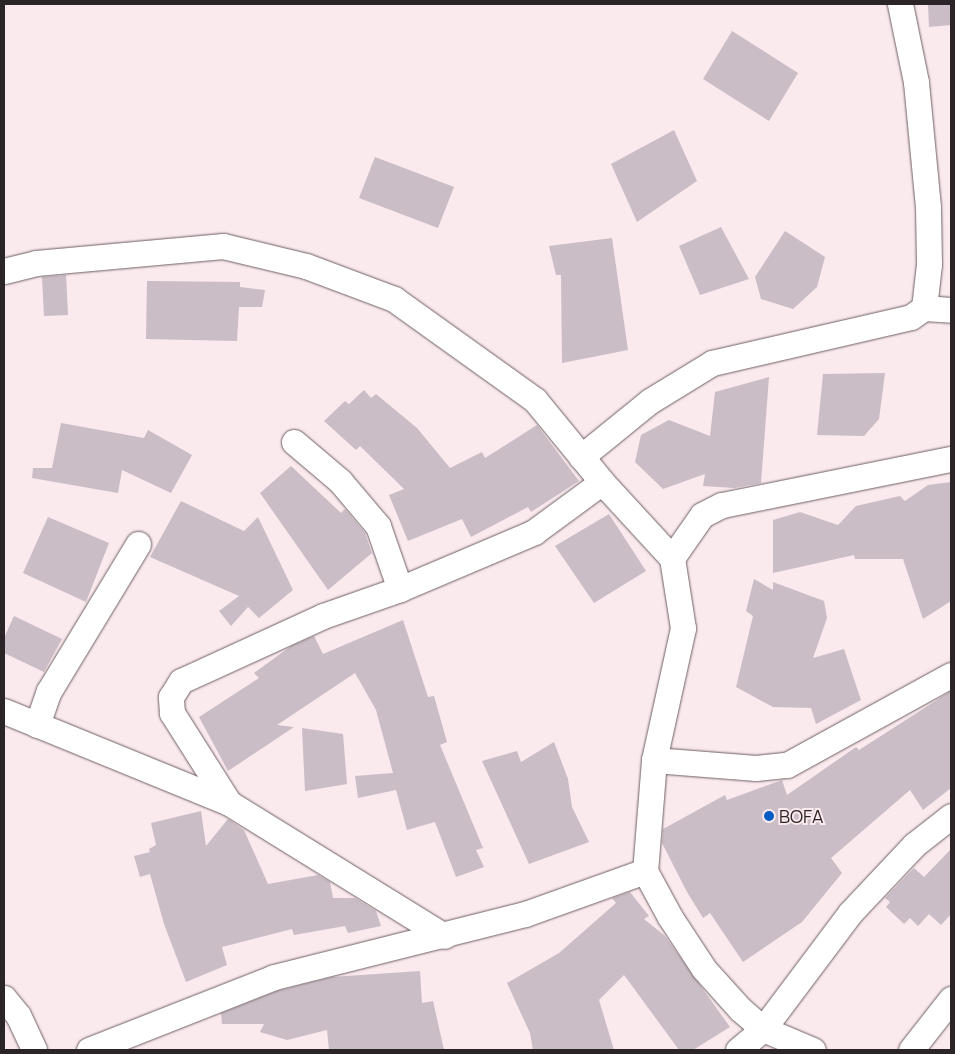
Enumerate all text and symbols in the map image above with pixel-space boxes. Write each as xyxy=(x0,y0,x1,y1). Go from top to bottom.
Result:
place label: BOFA xyxy=(779,805,823,827)
marker: BOFA xyxy=(763,810,775,822)

